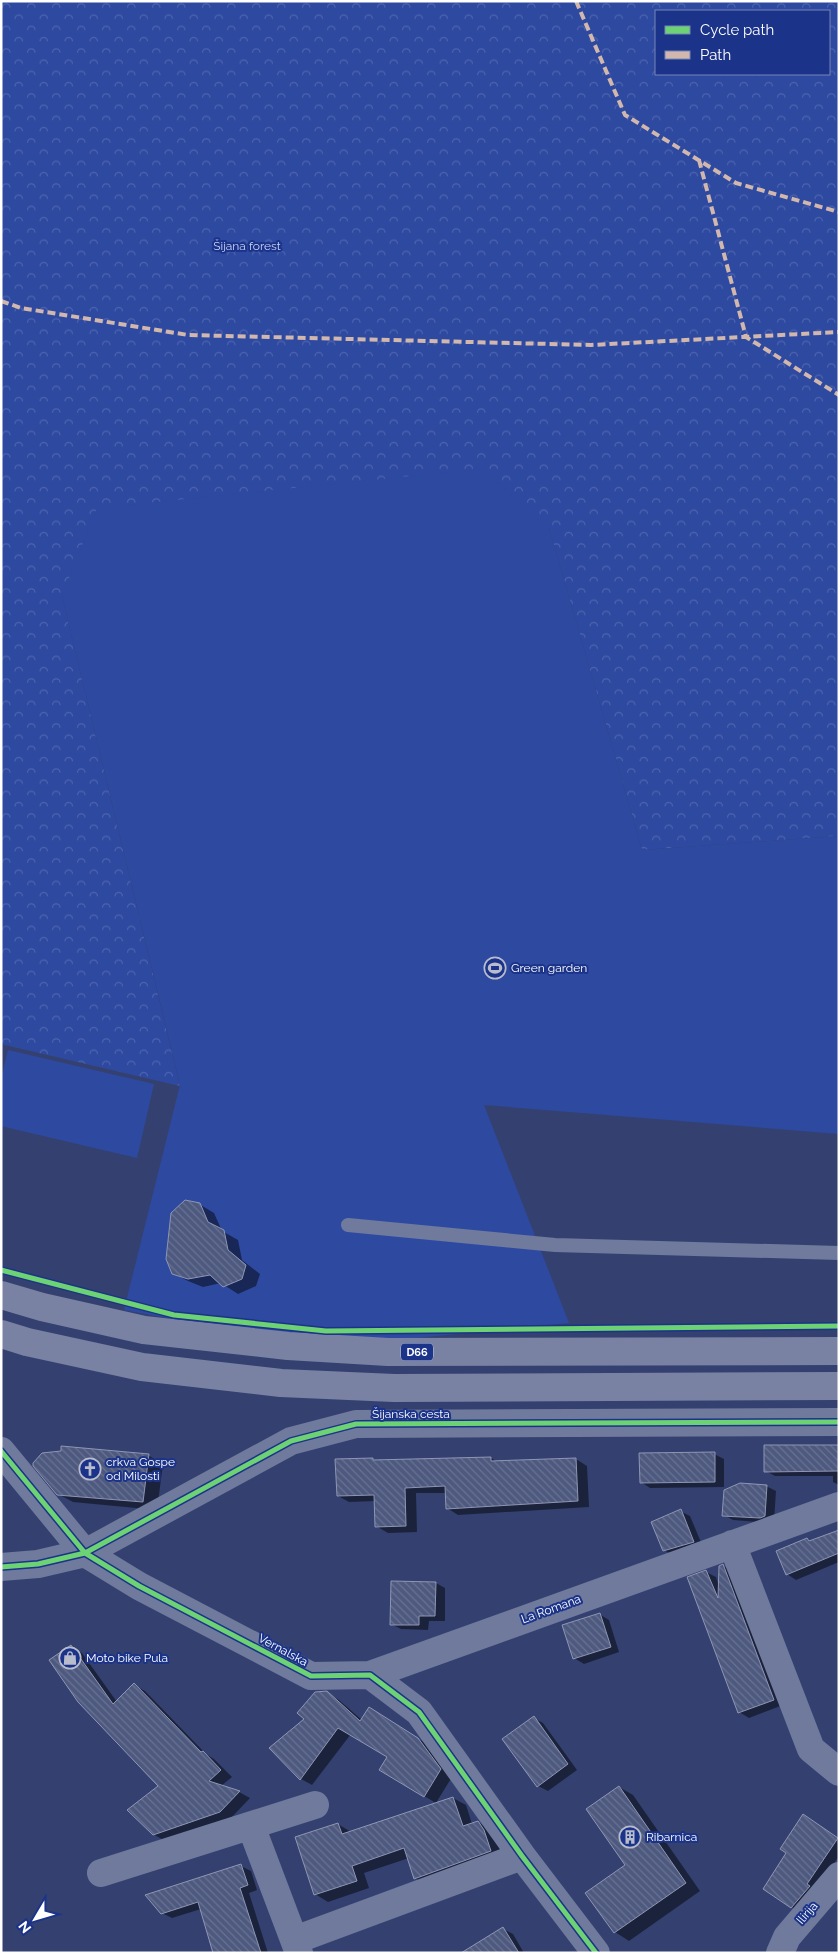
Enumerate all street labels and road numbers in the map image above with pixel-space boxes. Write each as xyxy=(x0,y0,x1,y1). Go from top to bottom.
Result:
road number: D66 xyxy=(401,1344,433,1360)
street label: Šijanska cesta xyxy=(372,1407,450,1421)
street label: La Romana xyxy=(519,1592,583,1626)
street label: Vernalska xyxy=(256,1631,310,1669)
street label: Ilirija xyxy=(794,1899,820,1927)

